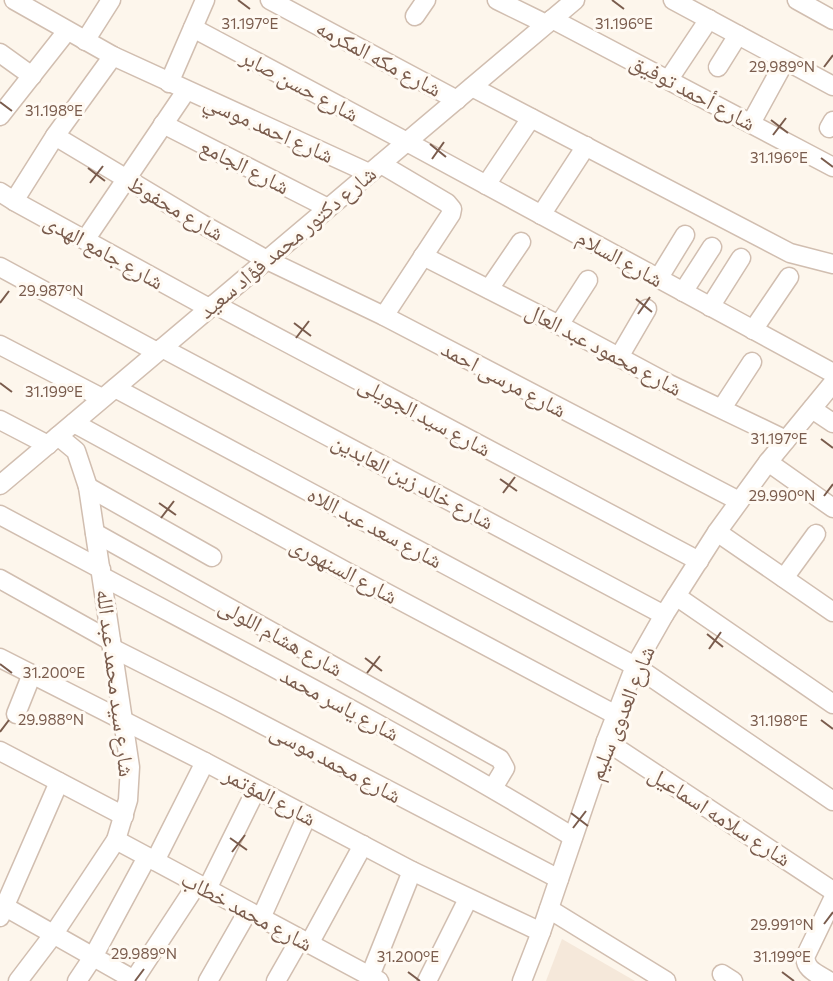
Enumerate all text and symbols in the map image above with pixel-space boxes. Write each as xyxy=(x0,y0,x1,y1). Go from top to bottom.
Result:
street label: شارع مكه المكرمه xyxy=(311,13,447,103)
text: 31.197°E xyxy=(222,14,278,32)
text: 31.196°E xyxy=(595,14,653,32)
street label: شارع حسن صابر xyxy=(235,42,364,128)
street label: شارع أحمد توفيق xyxy=(625,47,761,137)
text: 29.989°N xyxy=(749,57,815,75)
street label: شارع احمد موسي xyxy=(198,87,338,172)
text: 31.198°E xyxy=(25,101,83,119)
street label: شارع الجامع xyxy=(196,132,294,200)
text: 31.196°E xyxy=(750,148,808,166)
street label: شارع دكتور محمد فؤاد سعيد xyxy=(192,159,382,325)
street label: شارع محفوظ xyxy=(123,169,229,247)
street label: شارع جامع الهدى xyxy=(39,207,169,295)
street label: شارع السلام xyxy=(571,223,668,294)
text: 29.987°N xyxy=(19,281,83,299)
street label: شارع محمود عبد العال xyxy=(521,296,687,402)
street label: شارع مرسى احمد xyxy=(437,334,571,424)
street label: شارع سيد الجويلى xyxy=(354,369,496,463)
text: 31.199°E xyxy=(25,382,83,400)
street label: شارع خالد زين العابدين xyxy=(327,427,499,535)
text: 31.197°E xyxy=(751,429,807,447)
street label: شارع سعد عبد اللاه xyxy=(303,480,447,574)
text: 29.990°N xyxy=(749,486,815,504)
street label: شارع السنهورى xyxy=(285,530,403,610)
street label: شارع سيد محمد عبد الله xyxy=(91,588,141,778)
street label: شارع هشام اللولى xyxy=(214,591,348,683)
street label: شارع العدوى سليم xyxy=(581,641,662,785)
street label: شارع ياسر محمد xyxy=(276,661,404,747)
text: 31.200°E xyxy=(23,663,85,681)
text: 29.988°N xyxy=(18,710,84,728)
text: 31.198°E xyxy=(750,711,808,729)
street label: شارع محمد موسى xyxy=(266,717,406,809)
street label: شارع المؤتمر xyxy=(218,759,321,832)
street label: شارع سلامه اسماعيل xyxy=(643,759,797,873)
street label: شارع محمد خطاب xyxy=(176,865,318,957)
text: 29.991°N xyxy=(750,915,814,933)
text: 29.989°N xyxy=(111,944,177,962)
text: 31.200°E xyxy=(377,947,439,965)
text: 31.199°E xyxy=(753,947,811,965)

